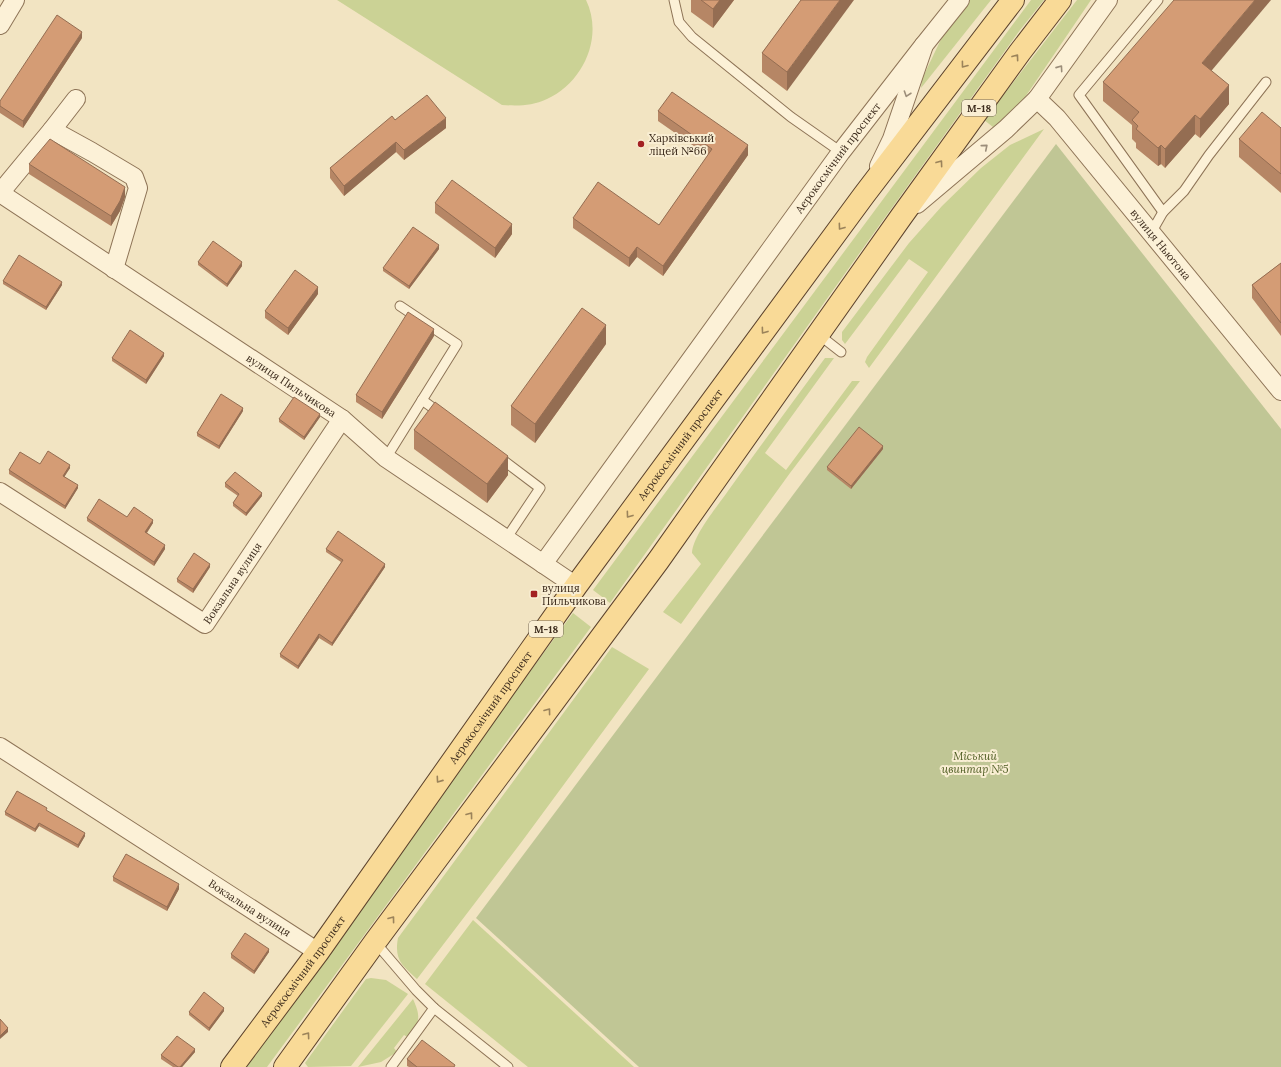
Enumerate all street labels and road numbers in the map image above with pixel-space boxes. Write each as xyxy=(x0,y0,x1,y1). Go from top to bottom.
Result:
street label: Аерокосмічний проспект xyxy=(791,99,884,217)
road number: М-18 xyxy=(962,100,996,116)
street label: вулиця Ньютона xyxy=(1127,206,1194,283)
street label: вулиця Пильчикова xyxy=(244,351,339,420)
street label: Аерокосмічний проспект xyxy=(634,386,726,504)
street label: Вокзальна вулиця xyxy=(200,540,265,627)
road number: М-18 xyxy=(529,621,563,637)
street label: Аерокосмічний проспект xyxy=(445,648,535,767)
street label: Вокзальна вулиця xyxy=(206,876,293,940)
street label: Аерокосмічний проспект xyxy=(257,913,349,1031)

